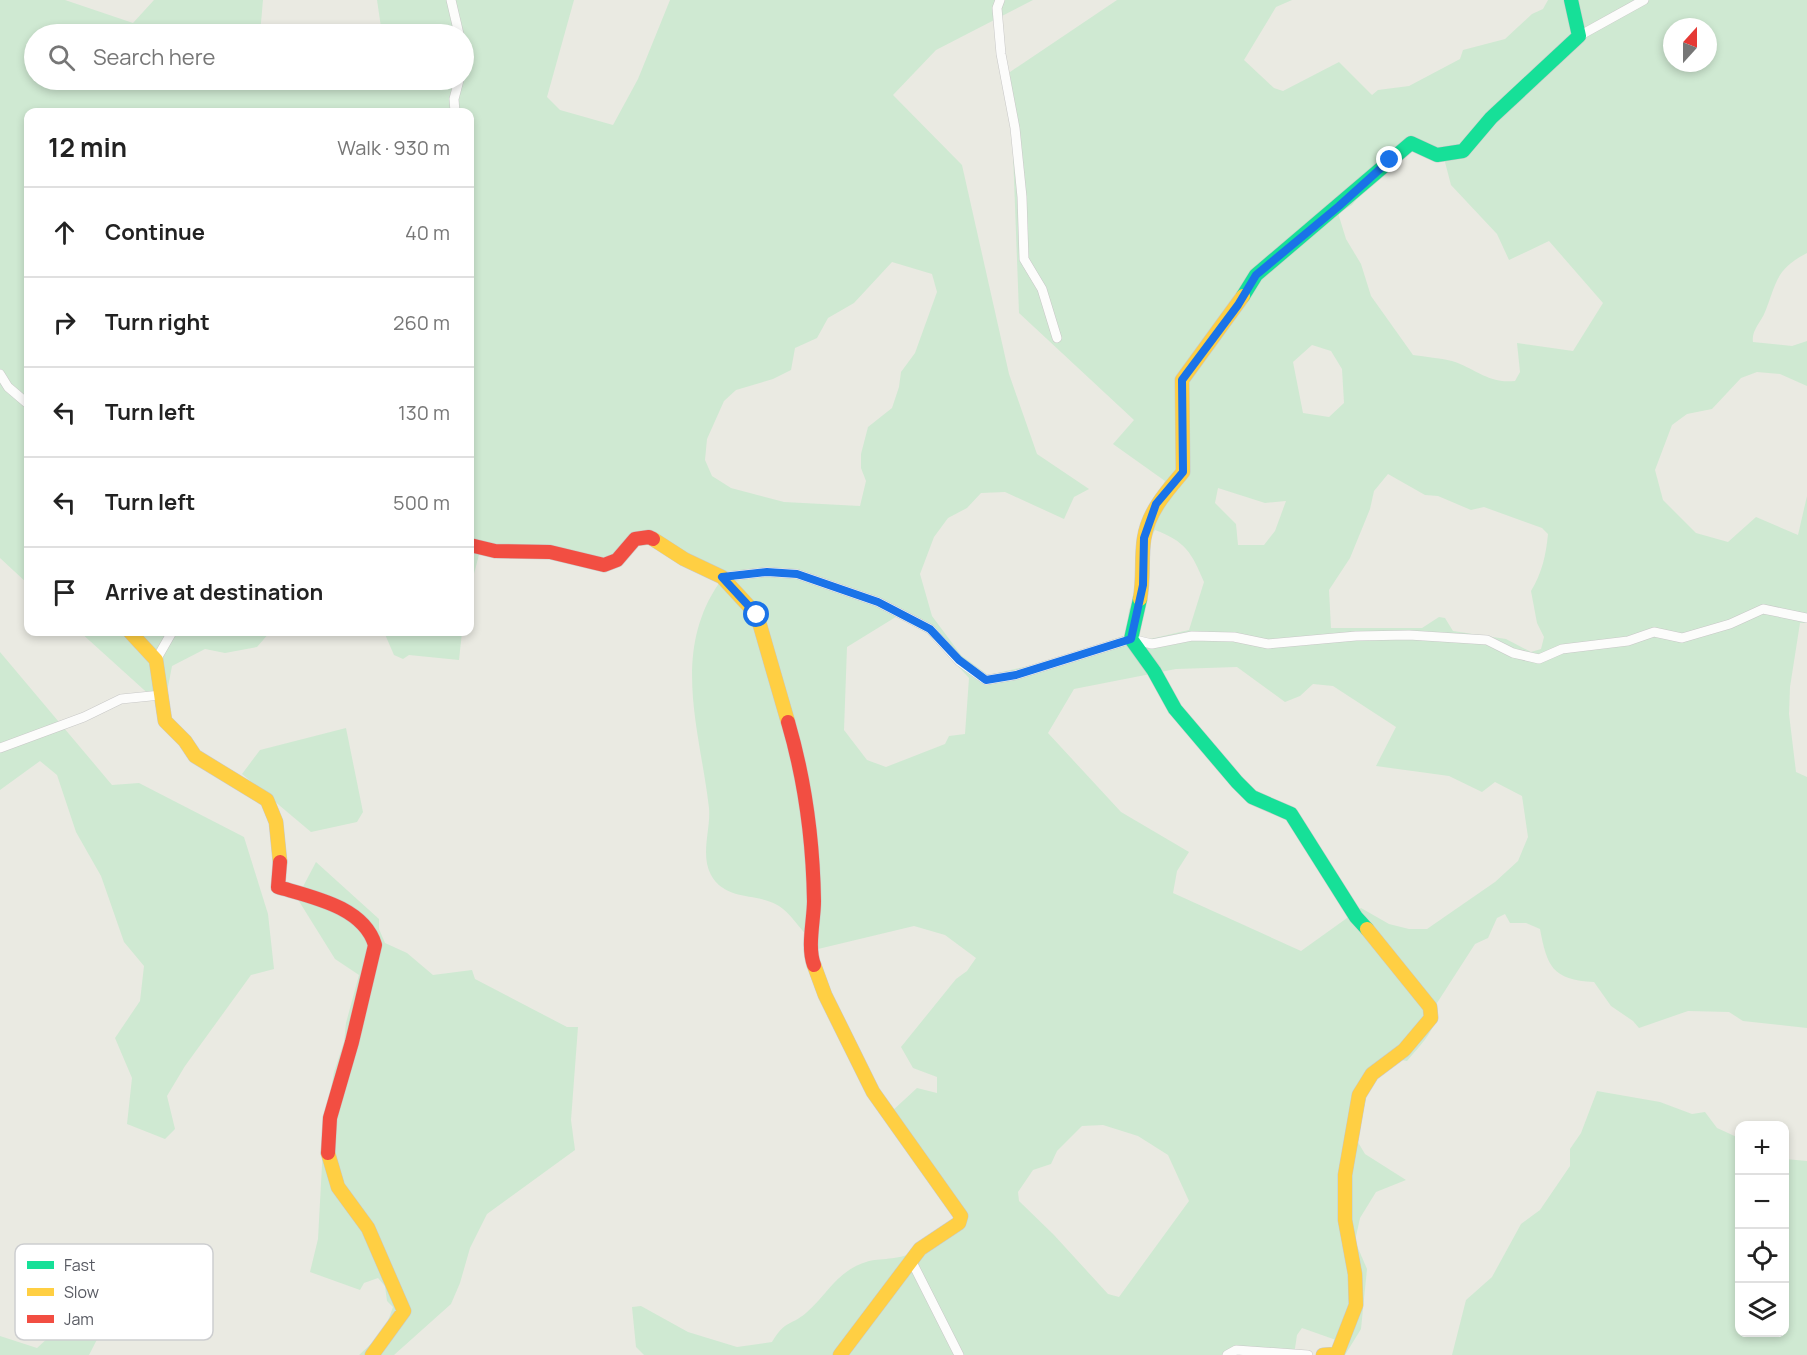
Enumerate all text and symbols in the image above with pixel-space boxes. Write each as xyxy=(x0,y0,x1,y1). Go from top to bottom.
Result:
north arrow xyxy=(1663,18,1717,72)
search box xyxy=(24,24,474,90)
icon: search xyxy=(45,41,78,74)
text: Search here xyxy=(93,42,215,72)
text: 12 min xyxy=(48,129,127,165)
text: Walk · 930 m xyxy=(337,134,450,161)
route end xyxy=(1376,146,1402,172)
icon: ahead xyxy=(48,216,81,249)
text: Continue xyxy=(105,217,205,247)
text: 40 m xyxy=(405,219,450,246)
icon: right xyxy=(48,306,81,339)
text: Turn right xyxy=(105,307,210,337)
text: 260 m xyxy=(393,309,450,336)
icon: left xyxy=(48,396,81,429)
text: Turn left xyxy=(105,397,195,427)
text: 130 m xyxy=(398,399,450,426)
icon: left xyxy=(48,486,81,519)
text: Turn left xyxy=(105,487,195,517)
text: 500 m xyxy=(393,489,450,516)
icon: arrive xyxy=(48,576,81,609)
text: Arrive at destination xyxy=(105,577,323,607)
route start xyxy=(743,601,769,627)
map controls xyxy=(1735,1121,1789,1337)
button: + xyxy=(1735,1121,1789,1175)
button: − xyxy=(1735,1175,1789,1229)
button: locate xyxy=(1735,1229,1789,1283)
legend xyxy=(15,1244,213,1340)
text: Fast xyxy=(64,1254,95,1276)
text: Slow xyxy=(64,1281,99,1303)
button: layers xyxy=(1735,1283,1789,1337)
text: Jam xyxy=(64,1308,94,1330)

